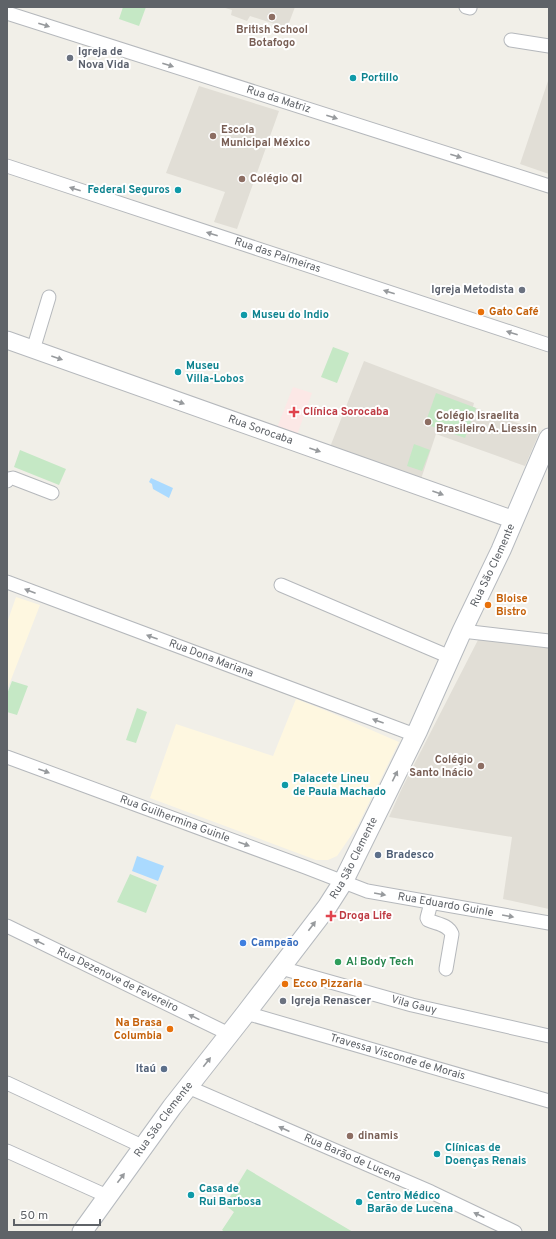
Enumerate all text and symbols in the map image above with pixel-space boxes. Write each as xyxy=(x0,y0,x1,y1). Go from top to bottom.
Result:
marker: British School Botafogo xyxy=(267,12,277,22)
one-way arrow xyxy=(38,22,50,28)
place label: British School Botafogo xyxy=(236,23,308,50)
place label: Igreja de Nova Vida xyxy=(78,45,129,72)
marker: Igreja de Nova Vida xyxy=(65,53,75,63)
one-way arrow xyxy=(162,62,174,68)
place label: Portillo xyxy=(361,71,399,85)
marker: Portillo xyxy=(348,73,358,83)
street label: Rua da Matriz xyxy=(245,83,312,116)
one-way arrow xyxy=(326,114,338,120)
place label: Escola Municipal México xyxy=(221,123,310,150)
marker: Escola Municipal México xyxy=(208,131,218,141)
one-way arrow xyxy=(450,154,462,160)
place label: Colégio QI xyxy=(250,172,302,186)
marker: Colégio QI xyxy=(237,174,247,184)
place label: Federal Seguros xyxy=(88,183,170,197)
one-way arrow xyxy=(69,185,81,191)
marker: Federal Seguros xyxy=(173,185,183,195)
one-way arrow xyxy=(206,231,218,237)
street label: Rua das Palmeiras xyxy=(233,235,323,276)
place label: Igreja Metodista xyxy=(431,283,514,297)
marker: Igreja Metodista xyxy=(517,285,527,295)
one-way arrow xyxy=(382,289,394,295)
place label: Gato Café xyxy=(489,305,539,319)
marker: Gato Café xyxy=(476,307,486,317)
place label: Museu do Indio xyxy=(252,308,329,322)
marker: Museu do Indio xyxy=(239,310,249,320)
one-way arrow xyxy=(506,330,518,336)
one-way arrow xyxy=(51,355,63,361)
place label: Museu Villa-Lobos xyxy=(186,359,244,386)
marker: Museu Villa-Lobos xyxy=(173,367,183,377)
one-way arrow xyxy=(174,399,186,405)
place label: Clínica Sorocaba xyxy=(303,405,389,419)
marker: Clínica Sorocaba xyxy=(288,406,300,418)
place label: Colégio Israelita Brasileiro A. Liessin xyxy=(436,409,537,436)
street label: Rua Sorocaba xyxy=(226,412,295,448)
marker: Colégio Israelita Brasileiro A. Liessin xyxy=(423,417,433,427)
one-way arrow xyxy=(310,447,322,453)
one-way arrow xyxy=(432,491,444,497)
street label: Rua São Clemente xyxy=(467,522,518,610)
one-way arrow xyxy=(24,588,36,594)
place label: Bloise Bistro xyxy=(496,592,528,619)
marker: Bloise Bistro xyxy=(483,600,493,610)
one-way arrow xyxy=(145,633,157,639)
street label: Rua Dona Mariana xyxy=(167,636,256,681)
one-way arrow xyxy=(372,718,384,724)
place label: Colégio Santo Inácio xyxy=(409,753,473,780)
marker: Colégio Santo Inácio xyxy=(476,761,486,771)
one-way arrow xyxy=(38,768,50,774)
one-way arrow xyxy=(392,770,398,782)
place label: Palacete Lineu de Paula Machado xyxy=(293,772,386,799)
marker: Palacete Lineu de Paula Machado xyxy=(280,780,290,790)
street label: Rua Guilhermina Guinle xyxy=(118,792,232,846)
street label: Rua São Clemente xyxy=(327,815,381,902)
one-way arrow xyxy=(239,842,251,848)
place label: Bradesco xyxy=(386,848,434,862)
marker: Bradesco xyxy=(373,850,383,860)
street label: Rua Eduardo Guinle xyxy=(397,890,495,920)
one-way arrow xyxy=(374,891,386,897)
place label: Droga Life xyxy=(339,909,392,923)
marker: Droga Life xyxy=(326,911,336,921)
one-way arrow xyxy=(502,913,514,919)
one-way arrow xyxy=(308,921,316,932)
place label: Campeão xyxy=(251,936,299,950)
marker: Campeão xyxy=(238,938,248,948)
one-way arrow xyxy=(34,939,45,945)
street label: Rua Dezenove de Fevereiro xyxy=(55,944,181,1015)
place label: A! Body Tech xyxy=(346,955,414,969)
marker: A! Body Tech xyxy=(333,957,343,967)
place label: Ecco Pizzaria xyxy=(293,977,362,991)
marker: Ecco Pizzaria xyxy=(280,979,290,989)
street label: Vila Gauy xyxy=(389,992,438,1017)
place label: Igreja Renascer xyxy=(291,994,372,1008)
marker: Igreja Renascer xyxy=(278,996,288,1006)
one-way arrow xyxy=(188,1014,200,1020)
place label: Na Brasa Columbia xyxy=(114,1016,162,1043)
marker: Na Brasa Columbia xyxy=(165,1024,175,1034)
street label: Travessa Visconde de Morais xyxy=(328,1031,467,1083)
one-way arrow xyxy=(203,1057,211,1068)
place label: Itaú xyxy=(136,1062,156,1076)
marker: Itaú xyxy=(159,1064,169,1074)
street label: Rua São Clemente xyxy=(131,1079,196,1160)
one-way arrow xyxy=(277,1125,289,1131)
place label: dinamis xyxy=(358,1129,398,1143)
street label: Rua Barão de Lucena xyxy=(302,1131,403,1185)
marker: dinamis xyxy=(345,1131,355,1141)
place label: Clínicas de Doenças Renais xyxy=(445,1141,526,1168)
marker: Clínicas de Doenças Renais xyxy=(432,1149,442,1159)
one-way arrow xyxy=(117,1172,125,1183)
place label: Casa de Rui Barbosa xyxy=(199,1182,261,1209)
place label: Centro Médico Barão de Lucena xyxy=(367,1189,453,1216)
marker: Casa de Rui Barbosa xyxy=(186,1190,196,1200)
marker: Centro Médico Barão de Lucena xyxy=(354,1197,364,1207)
scale bar xyxy=(14,1201,100,1227)
text: 50 m xyxy=(20,1208,48,1224)
one-way arrow xyxy=(474,1212,485,1218)

